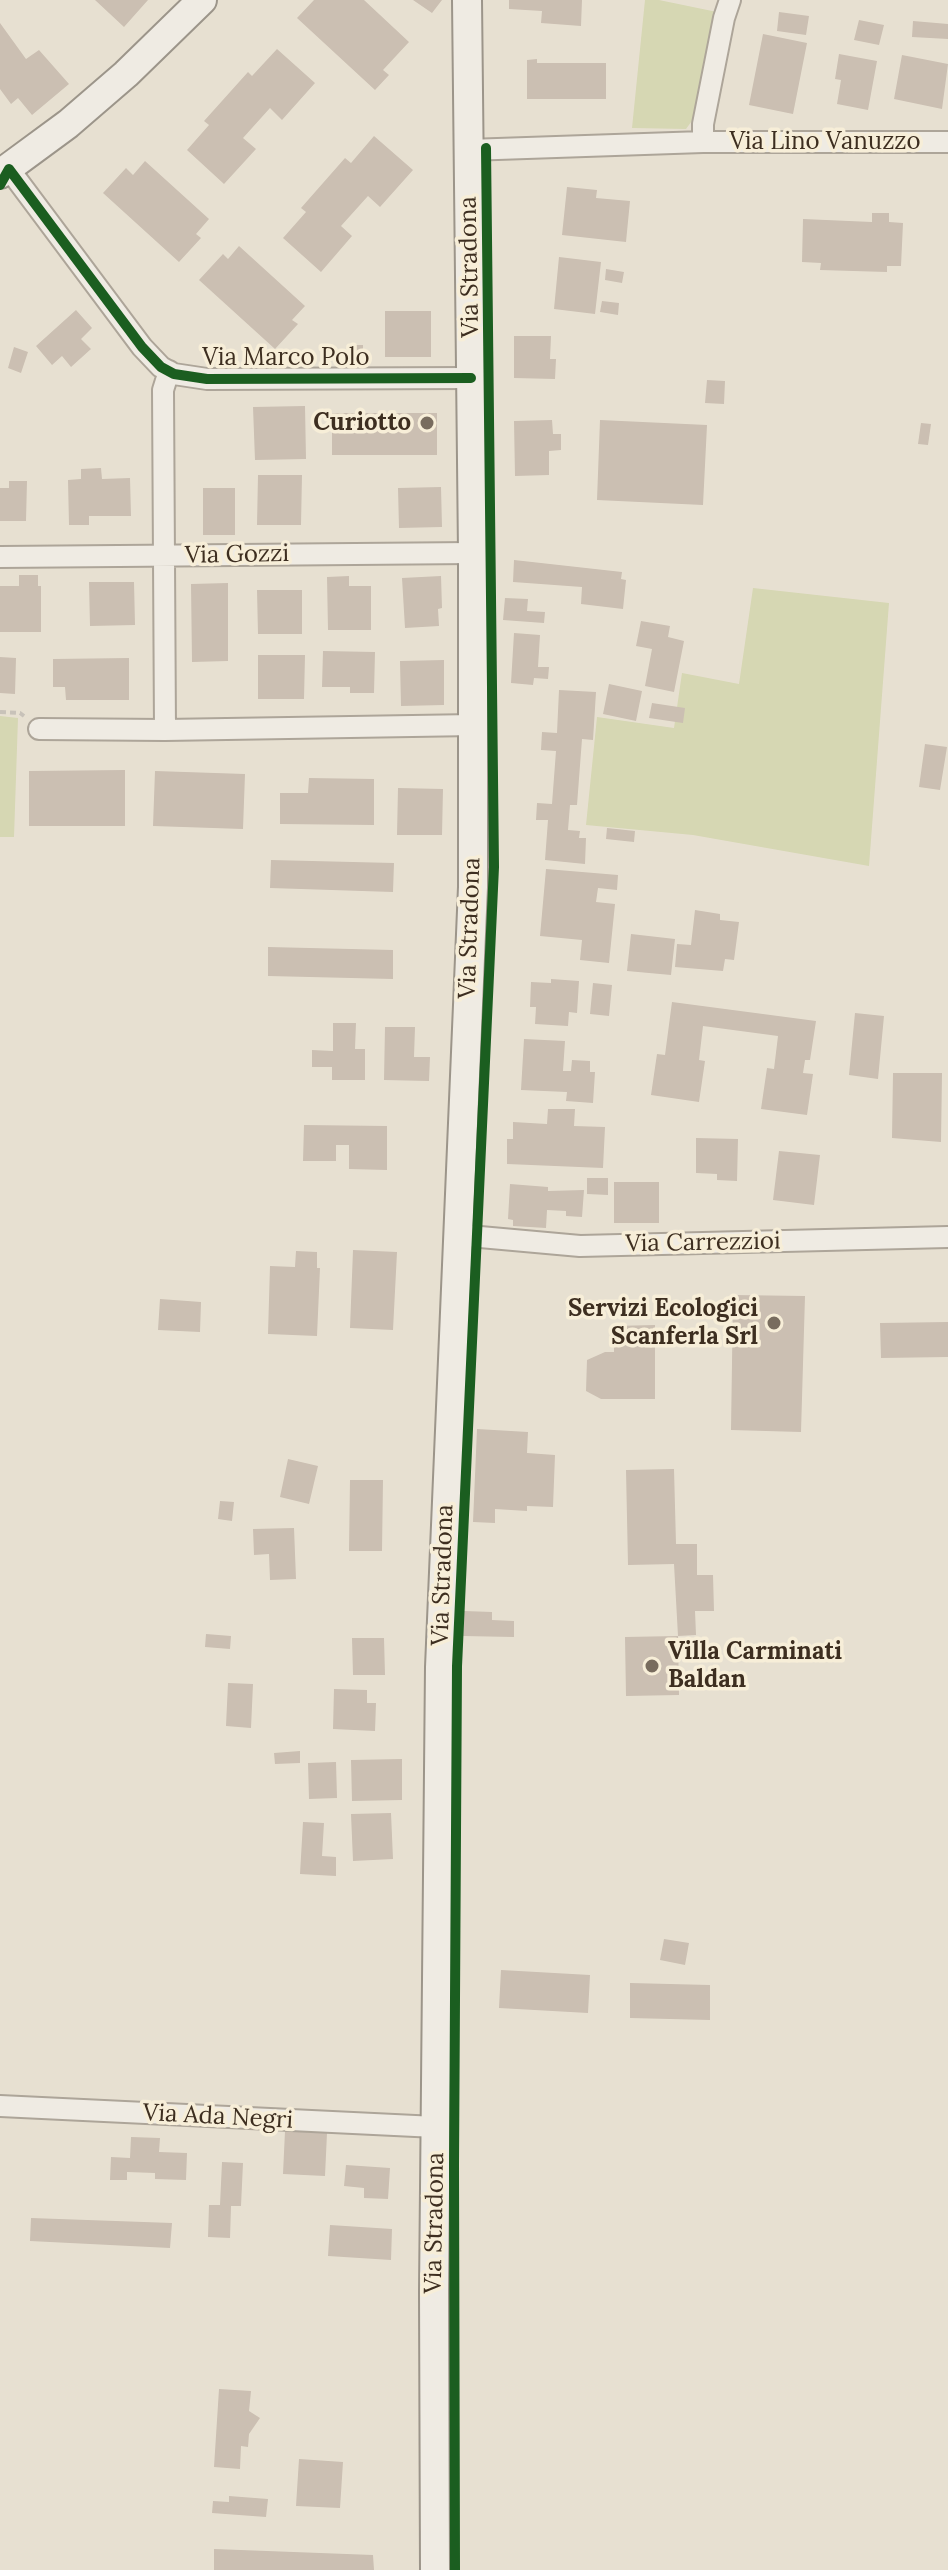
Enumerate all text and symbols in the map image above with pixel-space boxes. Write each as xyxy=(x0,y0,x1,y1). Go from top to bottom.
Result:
street label: Via Lino Vanuzzo xyxy=(730,128,920,156)
street label: Via Stradona xyxy=(454,196,486,338)
street label: Via Marco Polo xyxy=(202,344,370,372)
place label: Curiotto xyxy=(313,409,411,437)
marker: Curiotto xyxy=(418,414,436,432)
street label: Via Gozzi xyxy=(185,540,289,570)
street label: Via Stradona xyxy=(453,857,487,999)
street label: Via Carrezzioi xyxy=(625,1227,781,1259)
place label: Servizi Ecologici Scanferla Srl xyxy=(568,1295,758,1351)
marker: Servizi Ecologici Scanferla Srl xyxy=(765,1314,783,1332)
street label: Via Stradona xyxy=(426,1504,460,1646)
place label: Villa Carminati Baldan xyxy=(668,1638,842,1694)
marker: Villa Carminati Baldan xyxy=(643,1657,661,1675)
street label: Via Ada Negri xyxy=(142,2099,294,2135)
street label: Via Stradona xyxy=(419,2152,451,2294)

